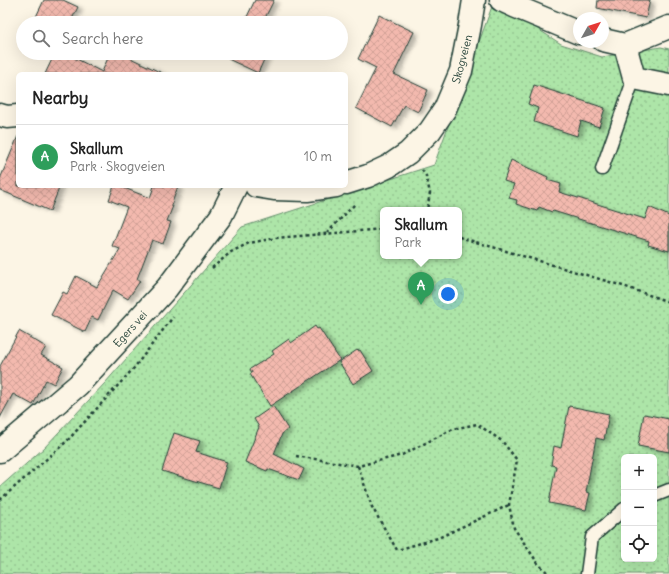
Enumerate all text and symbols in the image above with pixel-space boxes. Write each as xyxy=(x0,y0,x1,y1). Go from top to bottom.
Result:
north arrow xyxy=(573,12,609,48)
search box xyxy=(16,16,348,60)
icon: search xyxy=(30,27,52,49)
text: Search here xyxy=(62,29,143,48)
street label: Skogveien xyxy=(449,33,475,85)
text: Nearby xyxy=(32,87,88,109)
text: Skallum xyxy=(70,139,123,158)
text: A xyxy=(41,148,49,165)
text: 10 m xyxy=(304,148,332,165)
text: Park · Skogveien xyxy=(70,158,165,175)
popup xyxy=(380,207,462,259)
text: Skallum xyxy=(394,215,448,234)
text: Park xyxy=(394,234,421,251)
pin: A xyxy=(408,272,434,305)
your location xyxy=(438,284,458,304)
street label: Egers vei xyxy=(110,308,150,350)
map controls xyxy=(621,454,657,562)
button: + xyxy=(621,454,657,490)
button: − xyxy=(621,490,657,526)
button: locate xyxy=(621,526,657,562)

